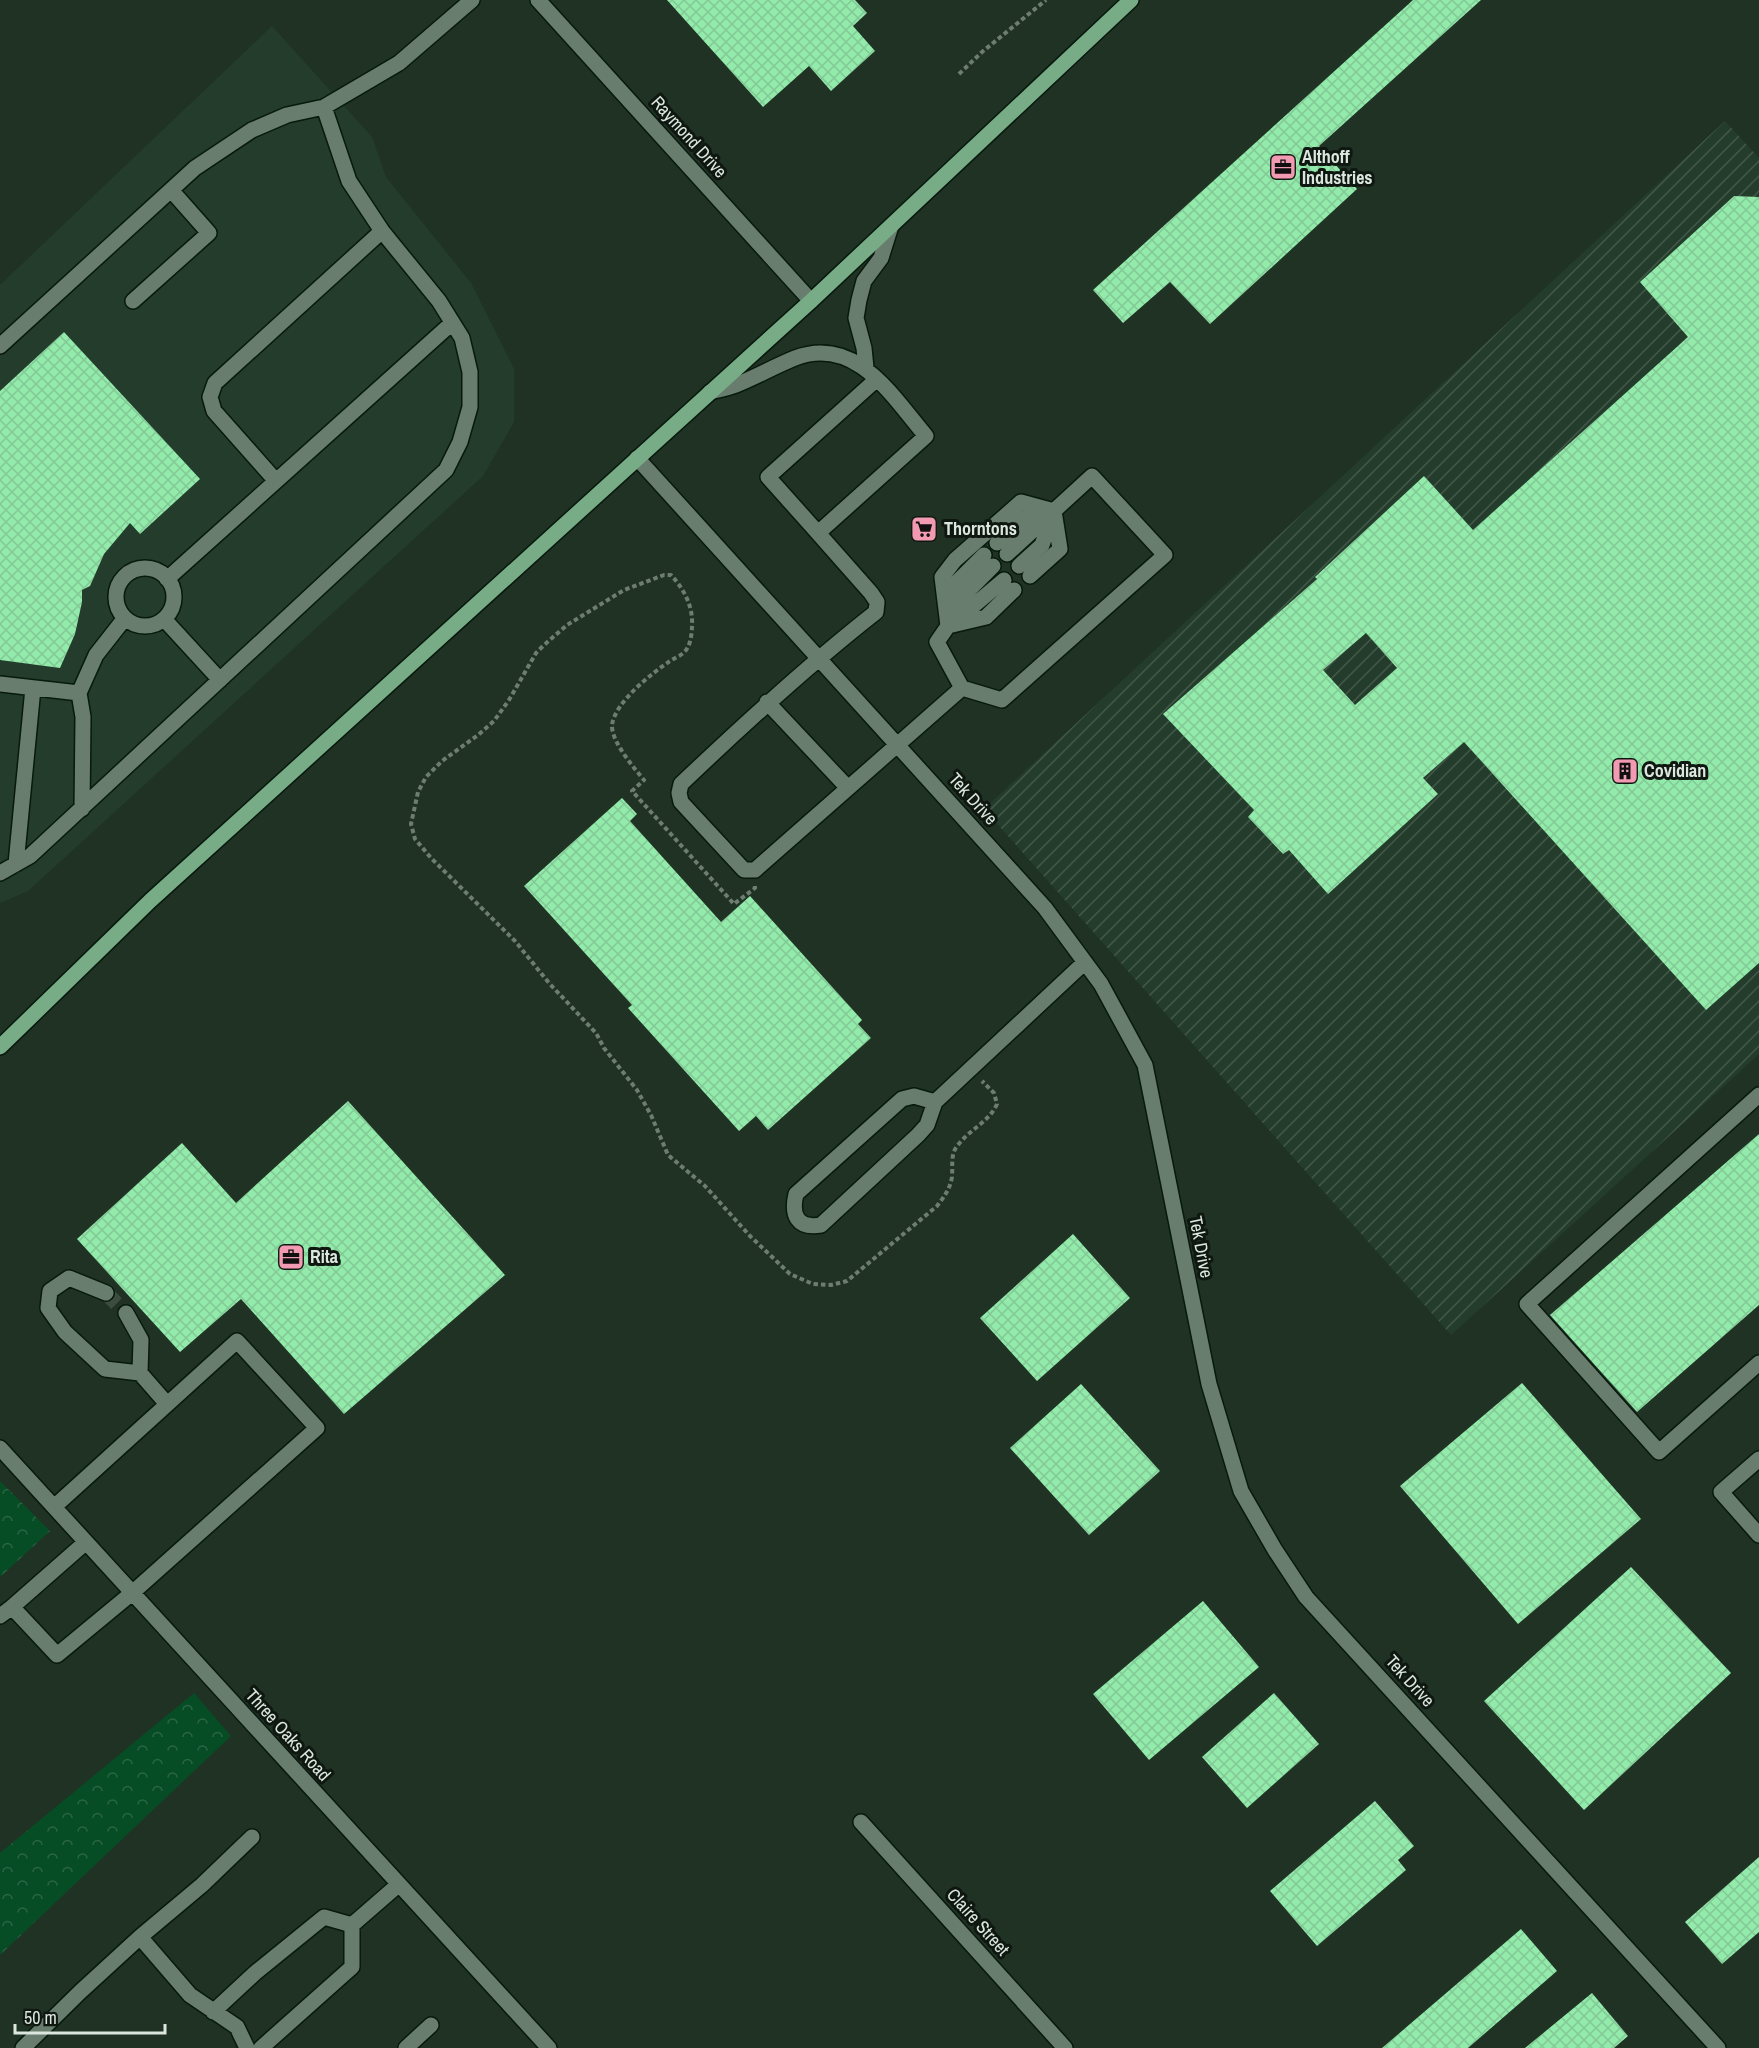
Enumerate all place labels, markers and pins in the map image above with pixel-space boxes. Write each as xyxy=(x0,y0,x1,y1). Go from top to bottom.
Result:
place label: Althoff Industries xyxy=(1302,144,1373,190)
office icon: Althoff Industries xyxy=(1268,152,1298,182)
supermarket icon: Thorntons xyxy=(909,514,939,544)
place label: Thorntons xyxy=(944,516,1017,541)
building icon: Covidian xyxy=(1610,756,1640,786)
place label: Covidian xyxy=(1644,758,1706,783)
office icon: Rita xyxy=(276,1242,306,1272)
place label: Rita xyxy=(310,1244,339,1269)

